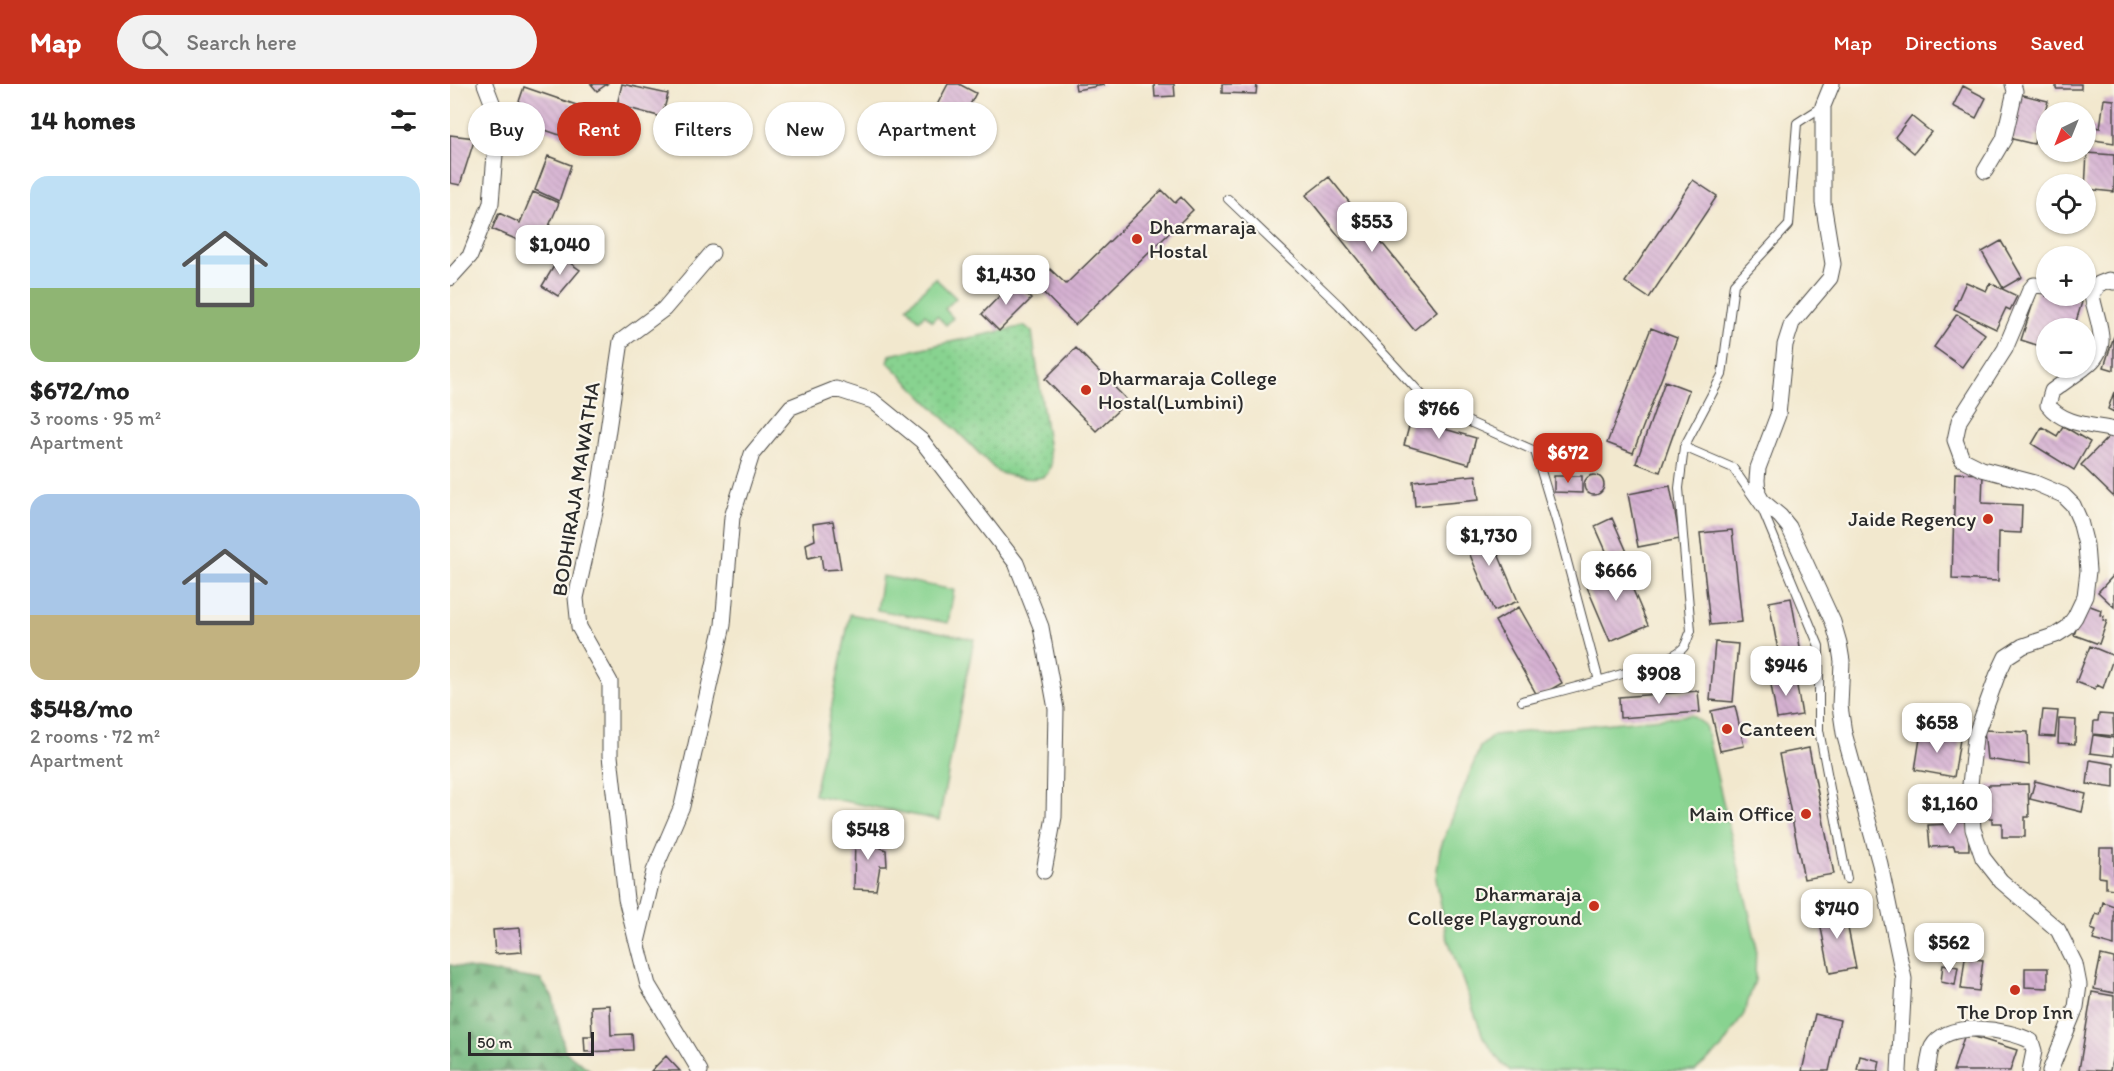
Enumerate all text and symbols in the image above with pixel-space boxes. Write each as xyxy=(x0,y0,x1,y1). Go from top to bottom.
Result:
search box xyxy=(117,15,537,69)
text: Map xyxy=(30,25,81,59)
icon: search xyxy=(138,26,171,59)
text: Search here xyxy=(186,29,297,56)
text: Map xyxy=(1834,30,1872,55)
text: Directions xyxy=(1905,30,1997,55)
text: Saved xyxy=(2030,30,2084,55)
chip: Buy xyxy=(468,102,545,156)
chip: Rent xyxy=(557,102,641,156)
chip: Filters xyxy=(653,102,753,156)
chip: New xyxy=(765,102,845,156)
chip: Apartment xyxy=(857,102,997,156)
north arrow xyxy=(2036,102,2096,162)
map controls xyxy=(2036,102,2096,378)
text: 14 homes xyxy=(30,104,136,136)
icon: filters xyxy=(387,104,420,137)
button: locate xyxy=(2036,174,2096,234)
pin: $553 xyxy=(1336,202,1408,253)
text: $553 xyxy=(1351,209,1393,233)
place label: Dharmaraja Hostal xyxy=(1149,214,1256,263)
icon: home xyxy=(171,215,279,323)
pin: $1,040 xyxy=(511,225,609,276)
text: $1,040 xyxy=(530,232,590,256)
marker: Dharmaraja Hostal xyxy=(1130,232,1144,246)
button: + xyxy=(2036,246,2096,306)
pin: $1,430 xyxy=(957,255,1055,306)
text: $1,430 xyxy=(976,262,1036,286)
button: − xyxy=(2036,318,2096,378)
place label: Dharmaraja College Hostal(Lumbini) xyxy=(1098,365,1277,414)
text: $672/mo xyxy=(30,374,130,406)
street label: BODHIRAJA MAWATHA xyxy=(546,379,605,598)
marker: Dharmaraja College Hostal(Lumbini) xyxy=(1079,383,1093,397)
pin: $766 xyxy=(1403,389,1475,440)
text: $766 xyxy=(1418,396,1460,420)
text: 3 rooms · 95 m² xyxy=(30,406,161,430)
text: Apartment xyxy=(30,430,123,454)
pin: $672 xyxy=(1532,433,1604,484)
text: $672 xyxy=(1547,440,1589,464)
place label: Jaide Regency xyxy=(1848,506,1976,531)
marker: Jaide Regency xyxy=(1981,512,1995,526)
pin: $1,730 xyxy=(1440,516,1538,567)
text: $1,730 xyxy=(1460,523,1518,547)
icon: home xyxy=(171,533,279,641)
pin: $666 xyxy=(1580,551,1652,602)
text: $666 xyxy=(1595,558,1637,582)
pin: $946 xyxy=(1750,646,1822,697)
text: $946 xyxy=(1764,653,1808,677)
pin: $908 xyxy=(1623,654,1695,705)
text: $908 xyxy=(1637,661,1681,685)
text: $548/mo xyxy=(30,692,133,724)
pin: $658 xyxy=(1901,703,1973,754)
text: $658 xyxy=(1916,710,1958,734)
place label: Canteen xyxy=(1739,716,1815,741)
marker: Canteen xyxy=(1720,722,1734,736)
text: 2 rooms · 72 m² xyxy=(30,724,160,748)
text: Apartment xyxy=(30,748,123,772)
pin: $1,160 xyxy=(1901,784,1999,835)
text: $1,160 xyxy=(1922,791,1978,815)
place label: Main Office xyxy=(1689,801,1794,826)
marker: Main Office xyxy=(1799,807,1813,821)
pin: $548 xyxy=(832,810,904,861)
text: $548 xyxy=(846,817,890,841)
place label: Dharmaraja College Playground xyxy=(1407,881,1583,930)
pin: $740 xyxy=(1801,889,1873,940)
text: $740 xyxy=(1815,896,1859,920)
marker: Dharmaraja College Playground xyxy=(1587,899,1601,913)
pin: $562 xyxy=(1913,923,1985,974)
text: $562 xyxy=(1928,930,1970,954)
marker: The Drop Inn xyxy=(2008,983,2022,997)
place label: The Drop Inn xyxy=(1957,999,2073,1024)
scale bar xyxy=(468,1029,594,1056)
text: 50 m xyxy=(477,1033,512,1052)

